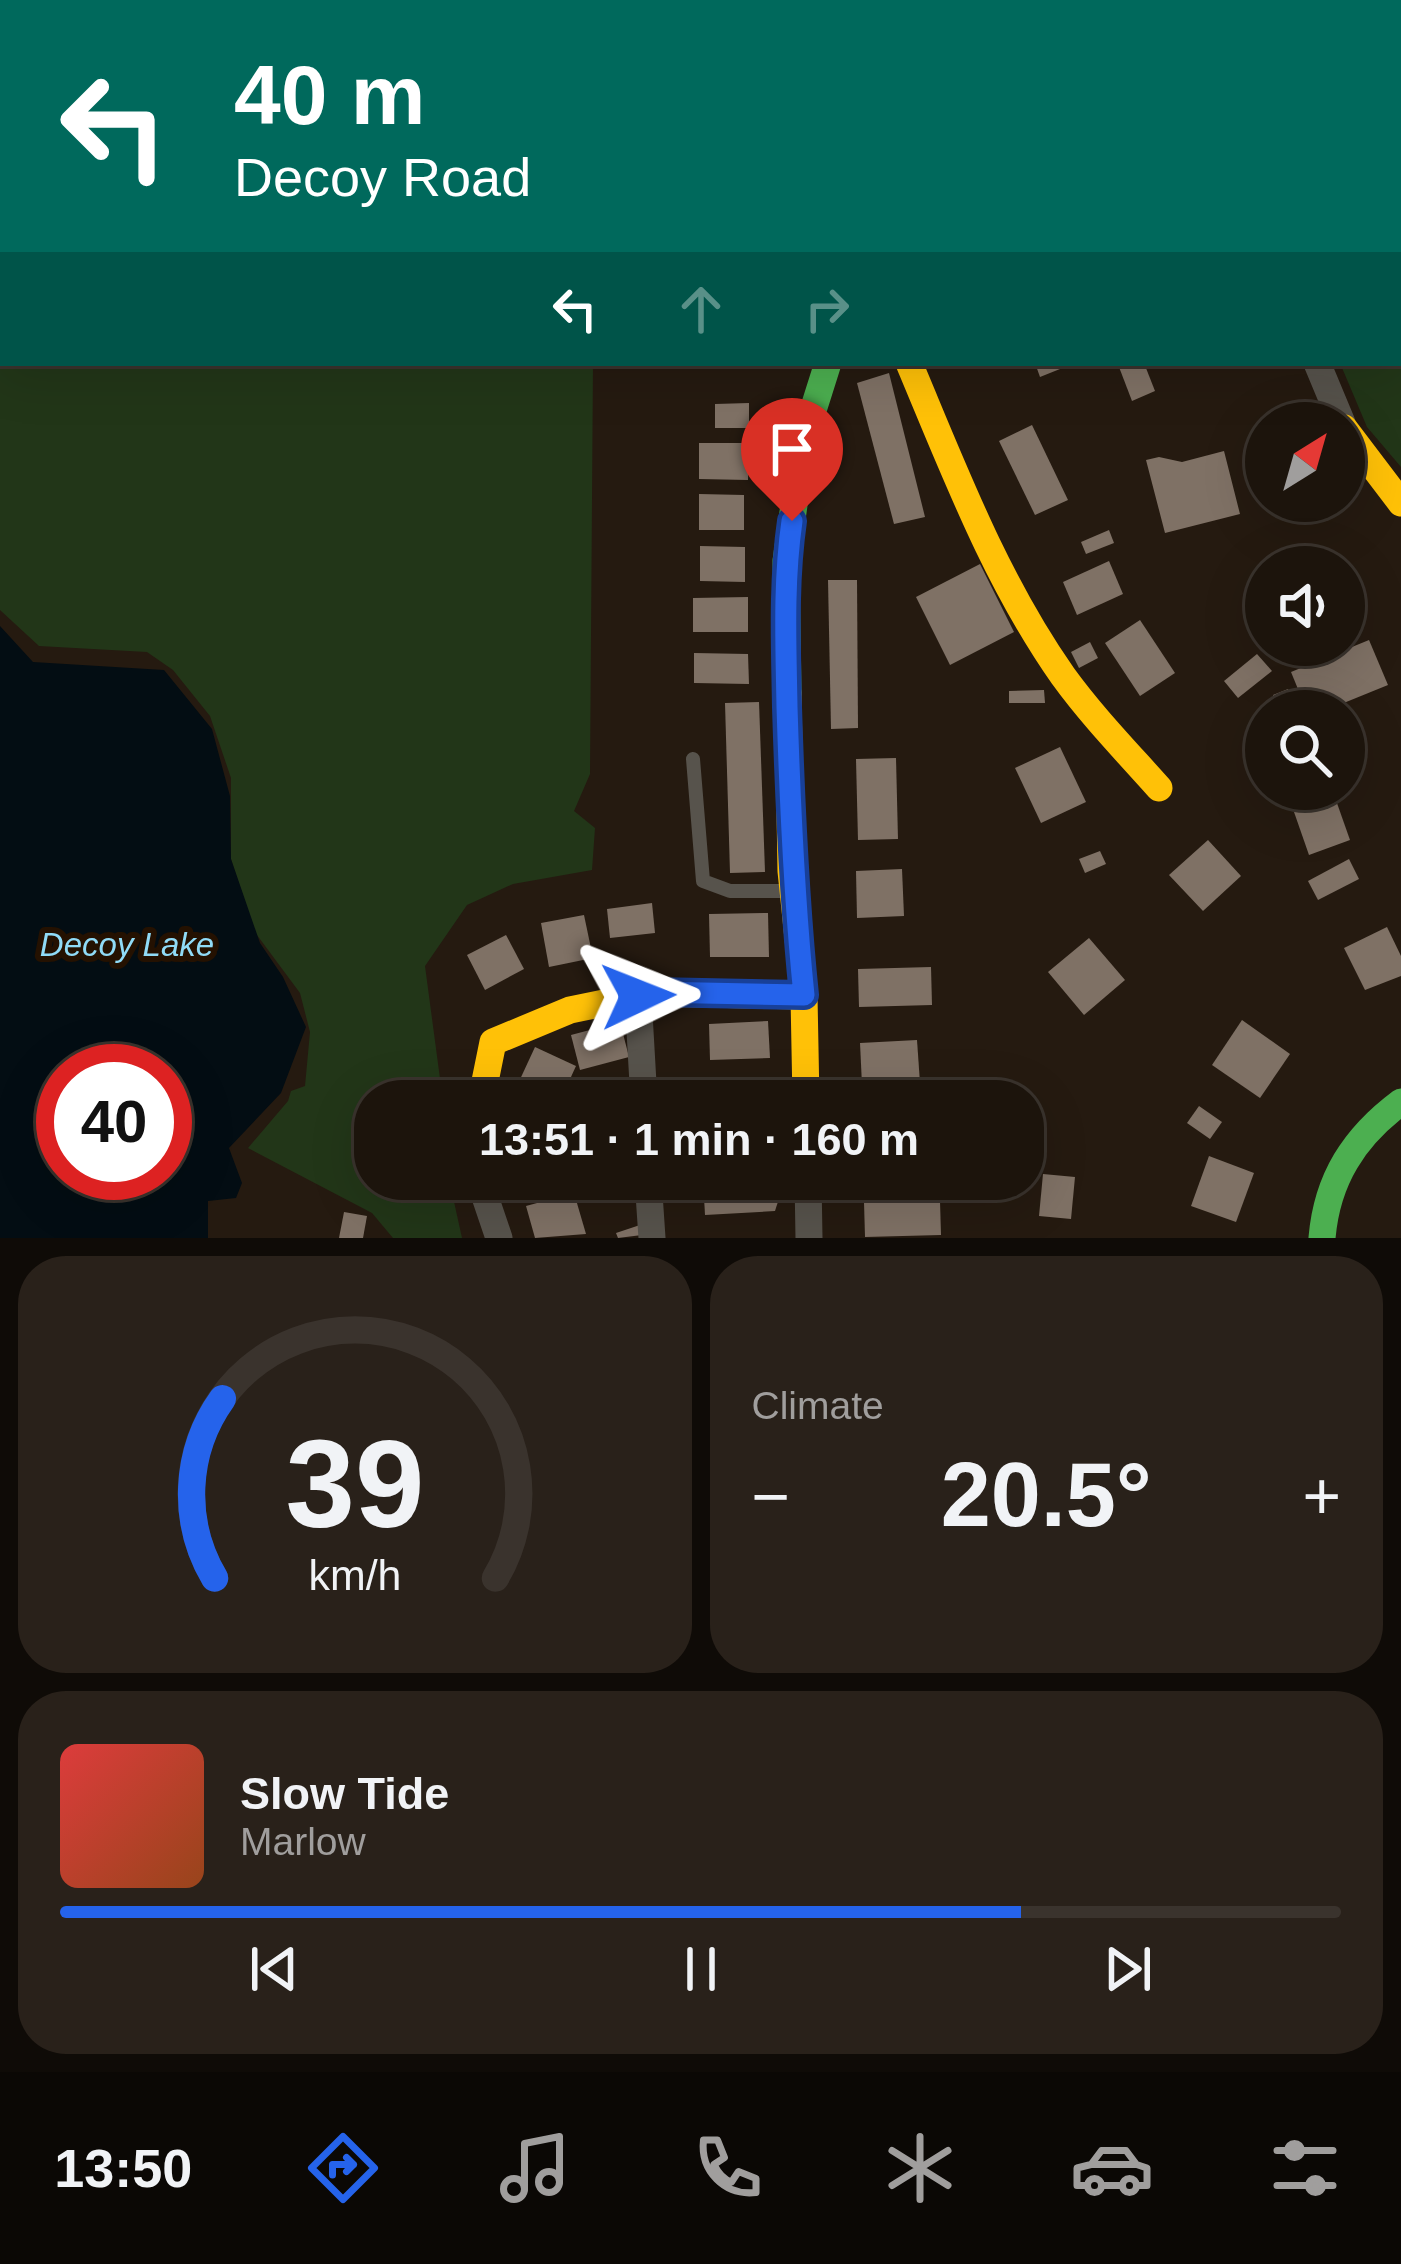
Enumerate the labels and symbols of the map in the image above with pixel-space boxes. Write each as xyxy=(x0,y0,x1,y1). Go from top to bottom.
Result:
pin xyxy=(741,398,843,521)
north arrow xyxy=(1245,402,1365,522)
water label: Decoy Lake xyxy=(40,926,214,963)
position arrow xyxy=(575,933,701,1059)
speed limit sign: 40 xyxy=(36,1044,192,1200)

